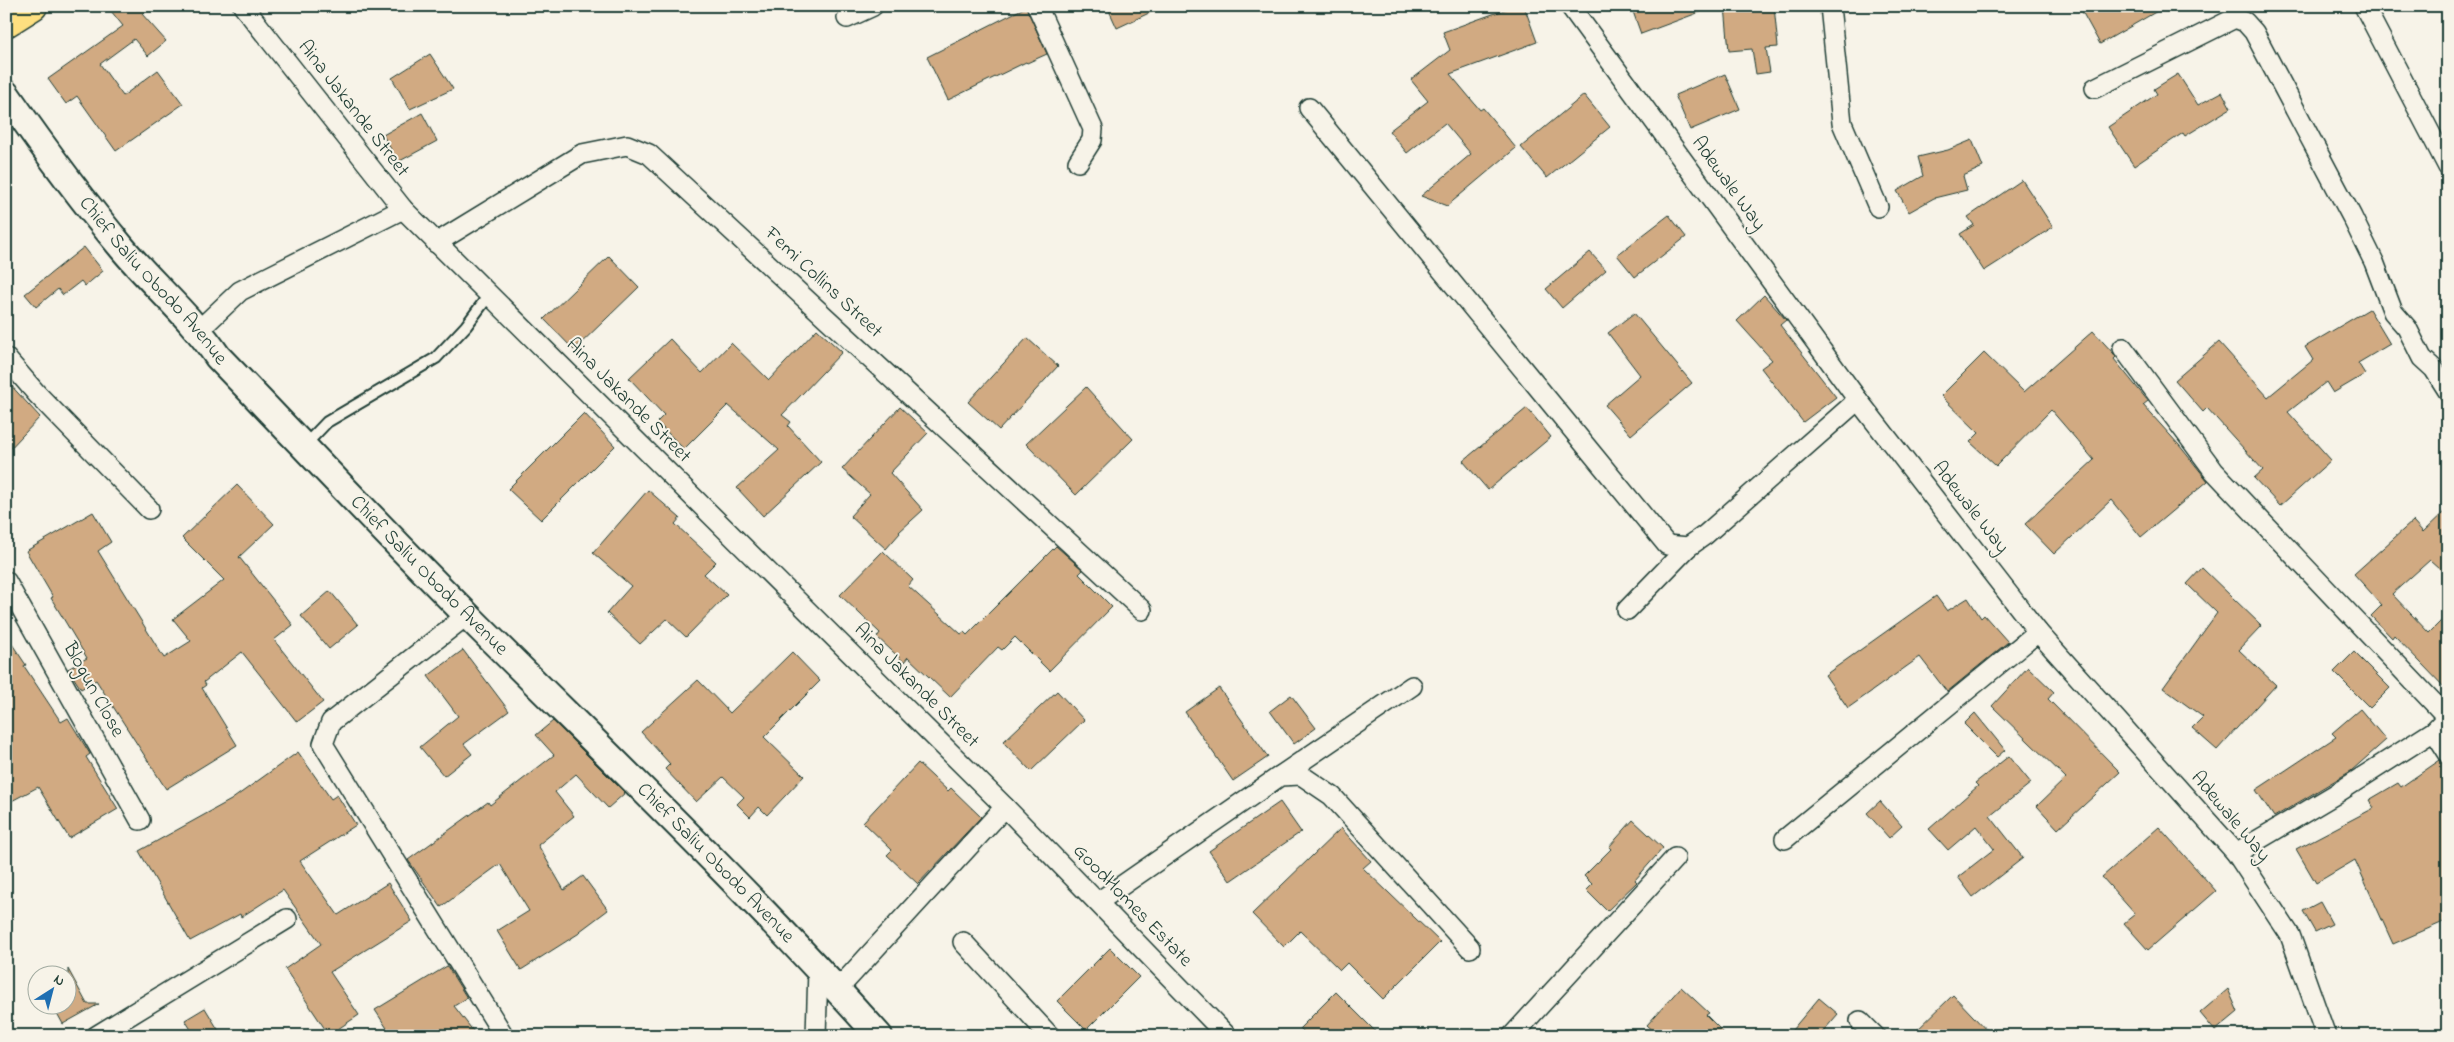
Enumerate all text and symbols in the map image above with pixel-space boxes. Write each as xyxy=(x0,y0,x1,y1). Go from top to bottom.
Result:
street label: Aina Jakande Street xyxy=(290,34,416,184)
street label: Adewale Way xyxy=(1684,131,1772,237)
street label: Chief Saliu Obodo Avenue xyxy=(72,190,234,372)
street label: Femi Collins Street xyxy=(757,220,889,346)
street label: Aina Jakande Street xyxy=(559,332,698,471)
street label: Adewale Way xyxy=(1924,455,2016,561)
street label: Chief Saliu Obodo Avenue xyxy=(343,489,515,662)
street label: Aina Jakande Street xyxy=(847,617,986,756)
street label: Blogun Close xyxy=(53,636,131,744)
street label: Adewale Way xyxy=(2183,765,2277,869)
street label: Chief Saliu Obodo Avenue xyxy=(630,776,801,950)
street label: GoodHomes Estate xyxy=(1065,838,1199,974)
north arrow xyxy=(28,964,78,1014)
text: N xyxy=(49,969,69,992)

